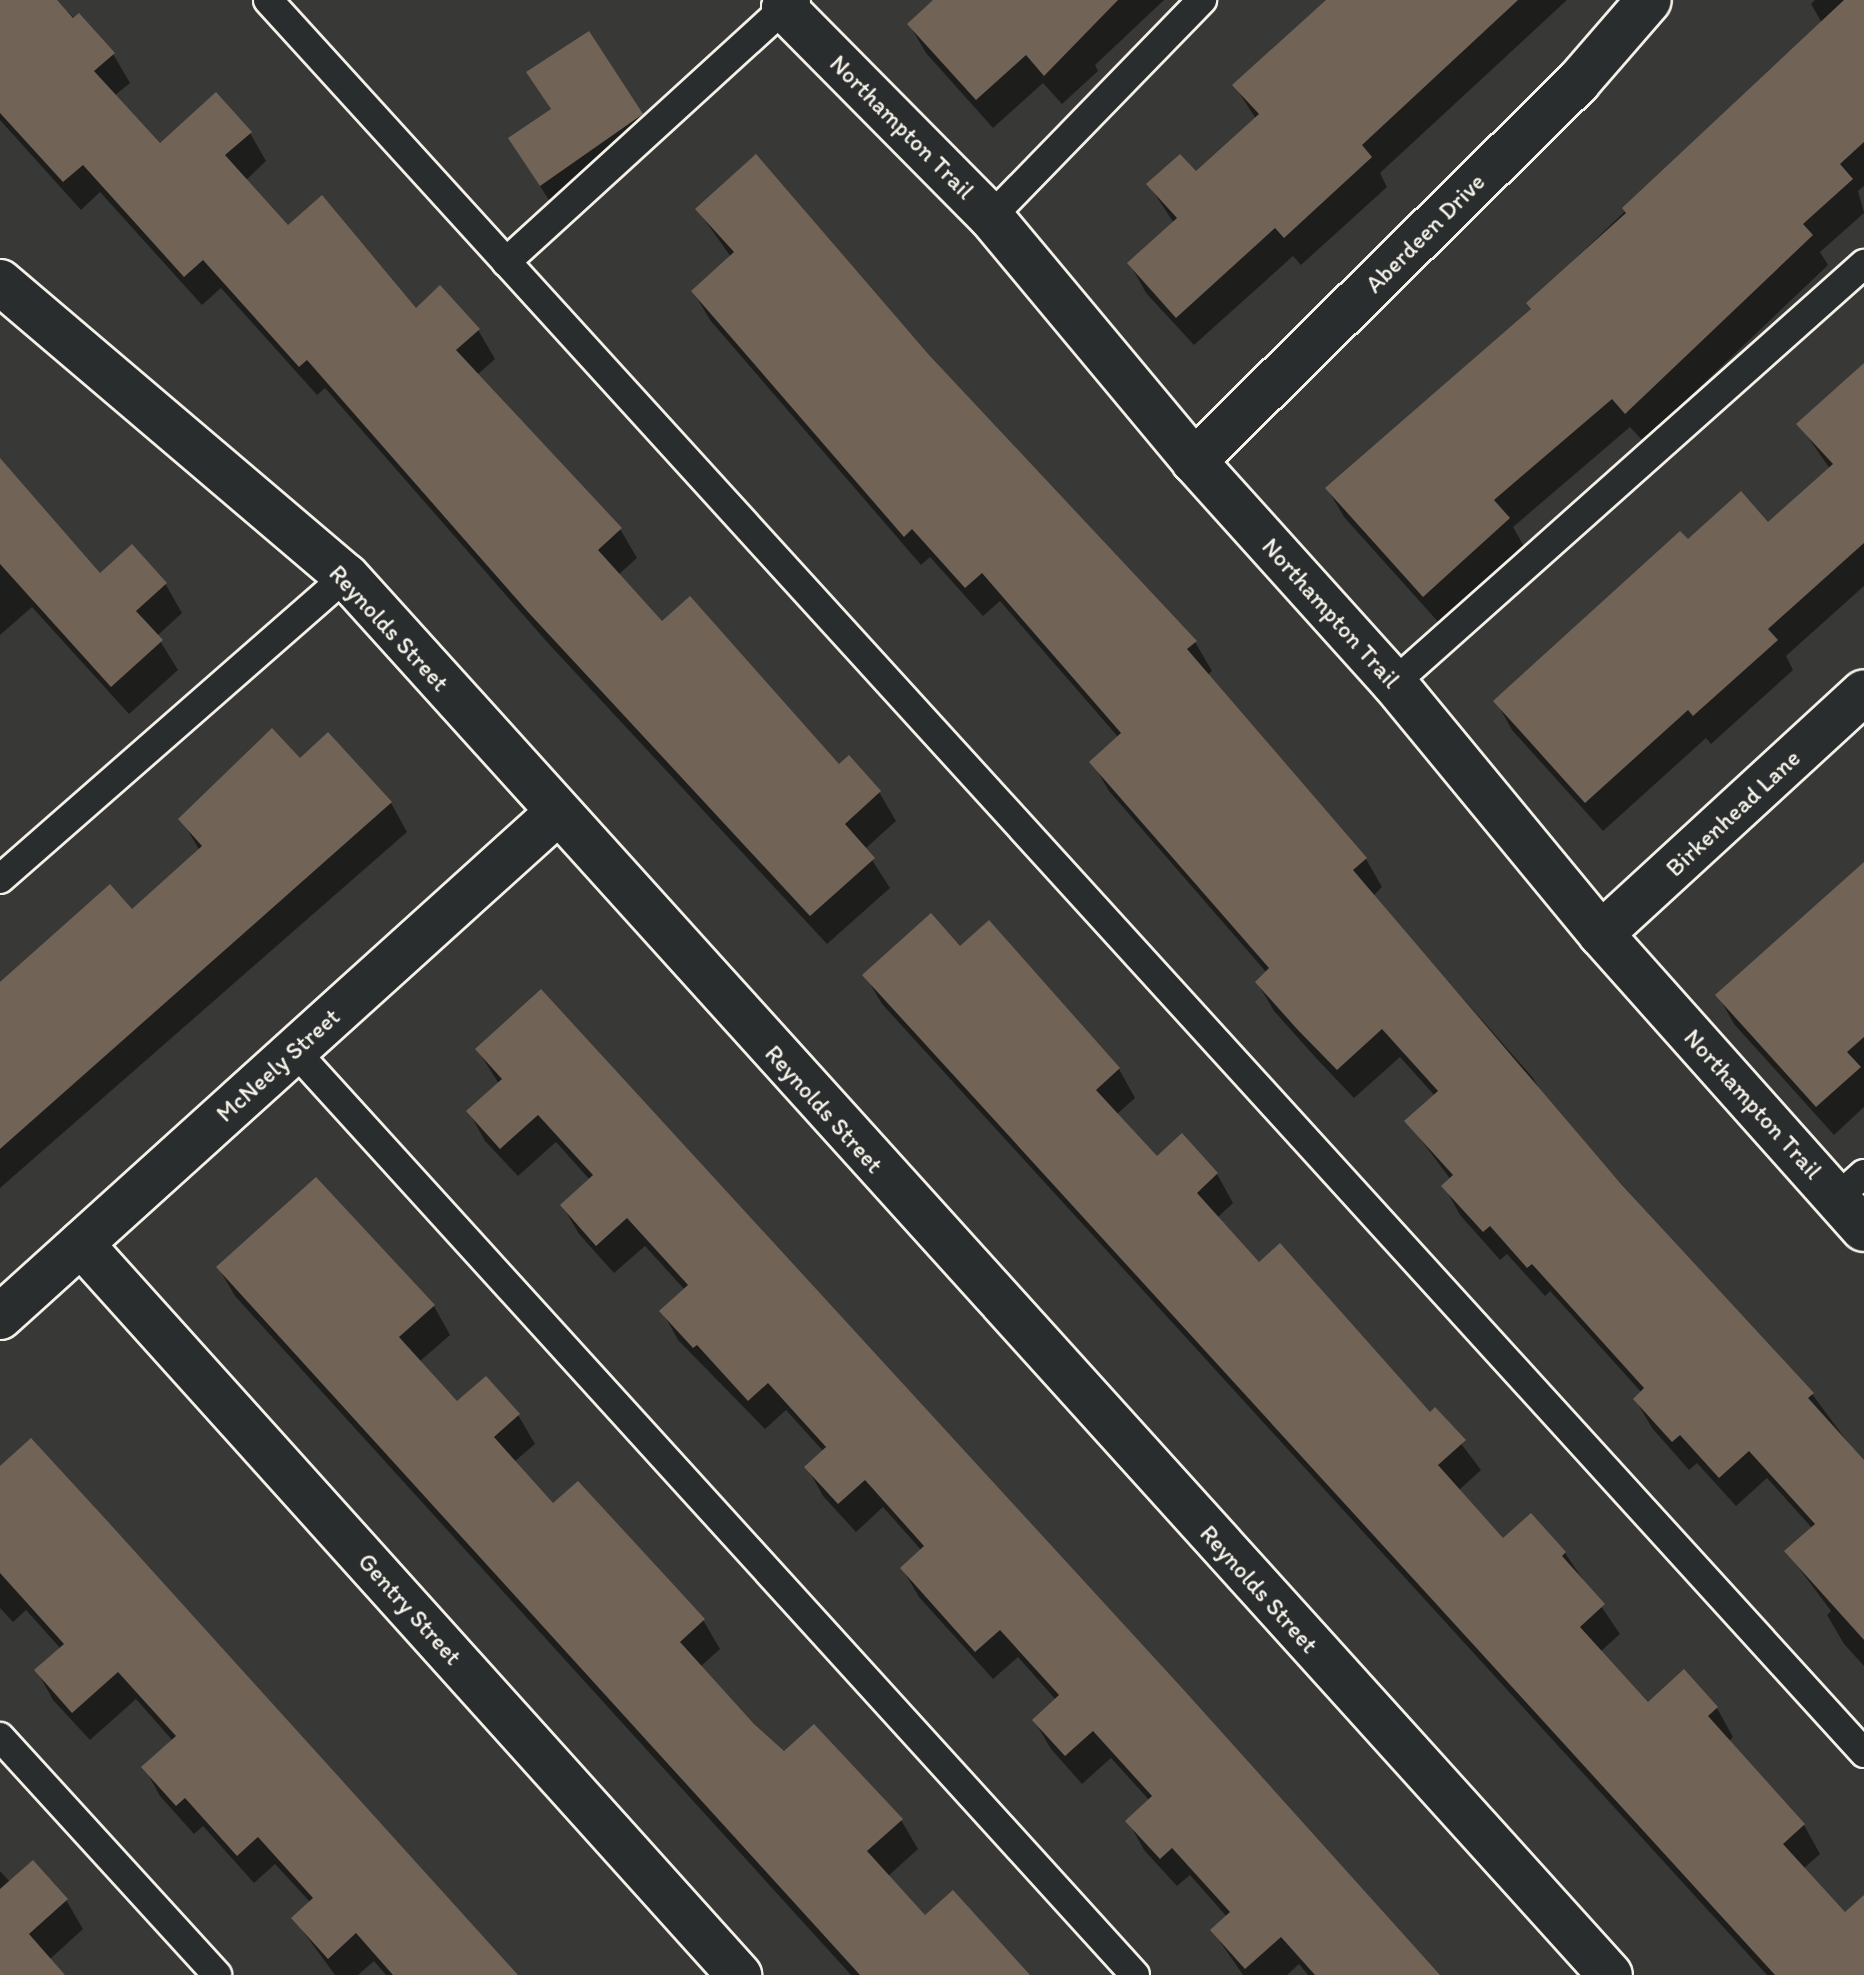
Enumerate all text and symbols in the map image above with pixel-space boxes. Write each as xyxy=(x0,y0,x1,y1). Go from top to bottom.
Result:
street label: Northampton Trail xyxy=(824,49,980,205)
street label: Aberdeen Drive xyxy=(1359,167,1491,299)
street label: Northampton Trail xyxy=(1257,533,1405,693)
street label: Reynolds Street xyxy=(323,559,455,697)
street label: Birkenhead Lane xyxy=(1660,743,1806,883)
street label: McNeely Street xyxy=(210,1002,346,1128)
street label: Northampton Trail xyxy=(1679,1024,1827,1184)
street label: Reynolds Street xyxy=(759,1039,889,1179)
street label: Reynolds Street xyxy=(1194,1519,1324,1659)
street label: Gentry Street xyxy=(352,1547,468,1671)

